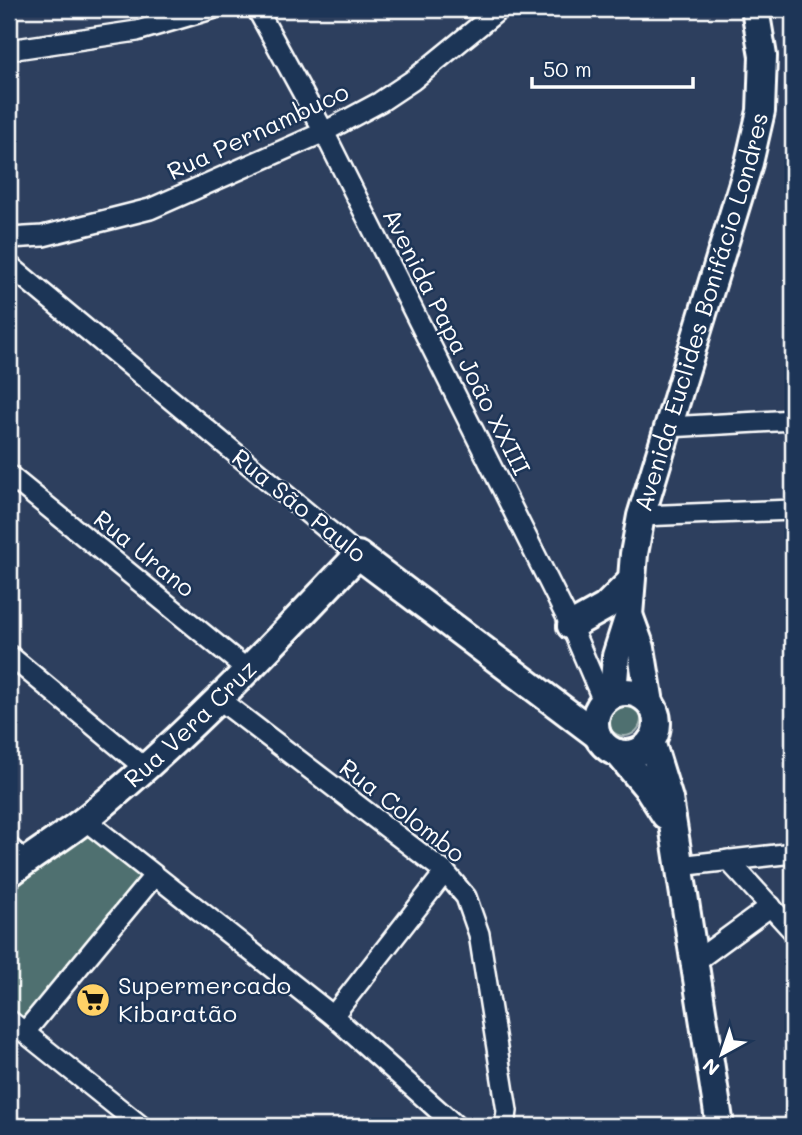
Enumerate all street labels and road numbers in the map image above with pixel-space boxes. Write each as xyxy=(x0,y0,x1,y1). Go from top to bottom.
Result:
street label: Rua Pernambuco xyxy=(162,75,353,186)
street label: Avenida Euclides Bonifácio Londres xyxy=(626,109,774,515)
street label: Avenida Papa João XXIII xyxy=(377,203,538,480)
street label: Rua São Paulo xyxy=(226,441,374,569)
street label: Rua Urano xyxy=(88,502,202,603)
street label: Rua Vera Cruz xyxy=(117,653,263,794)
street label: Rua Colombo xyxy=(334,751,472,869)

